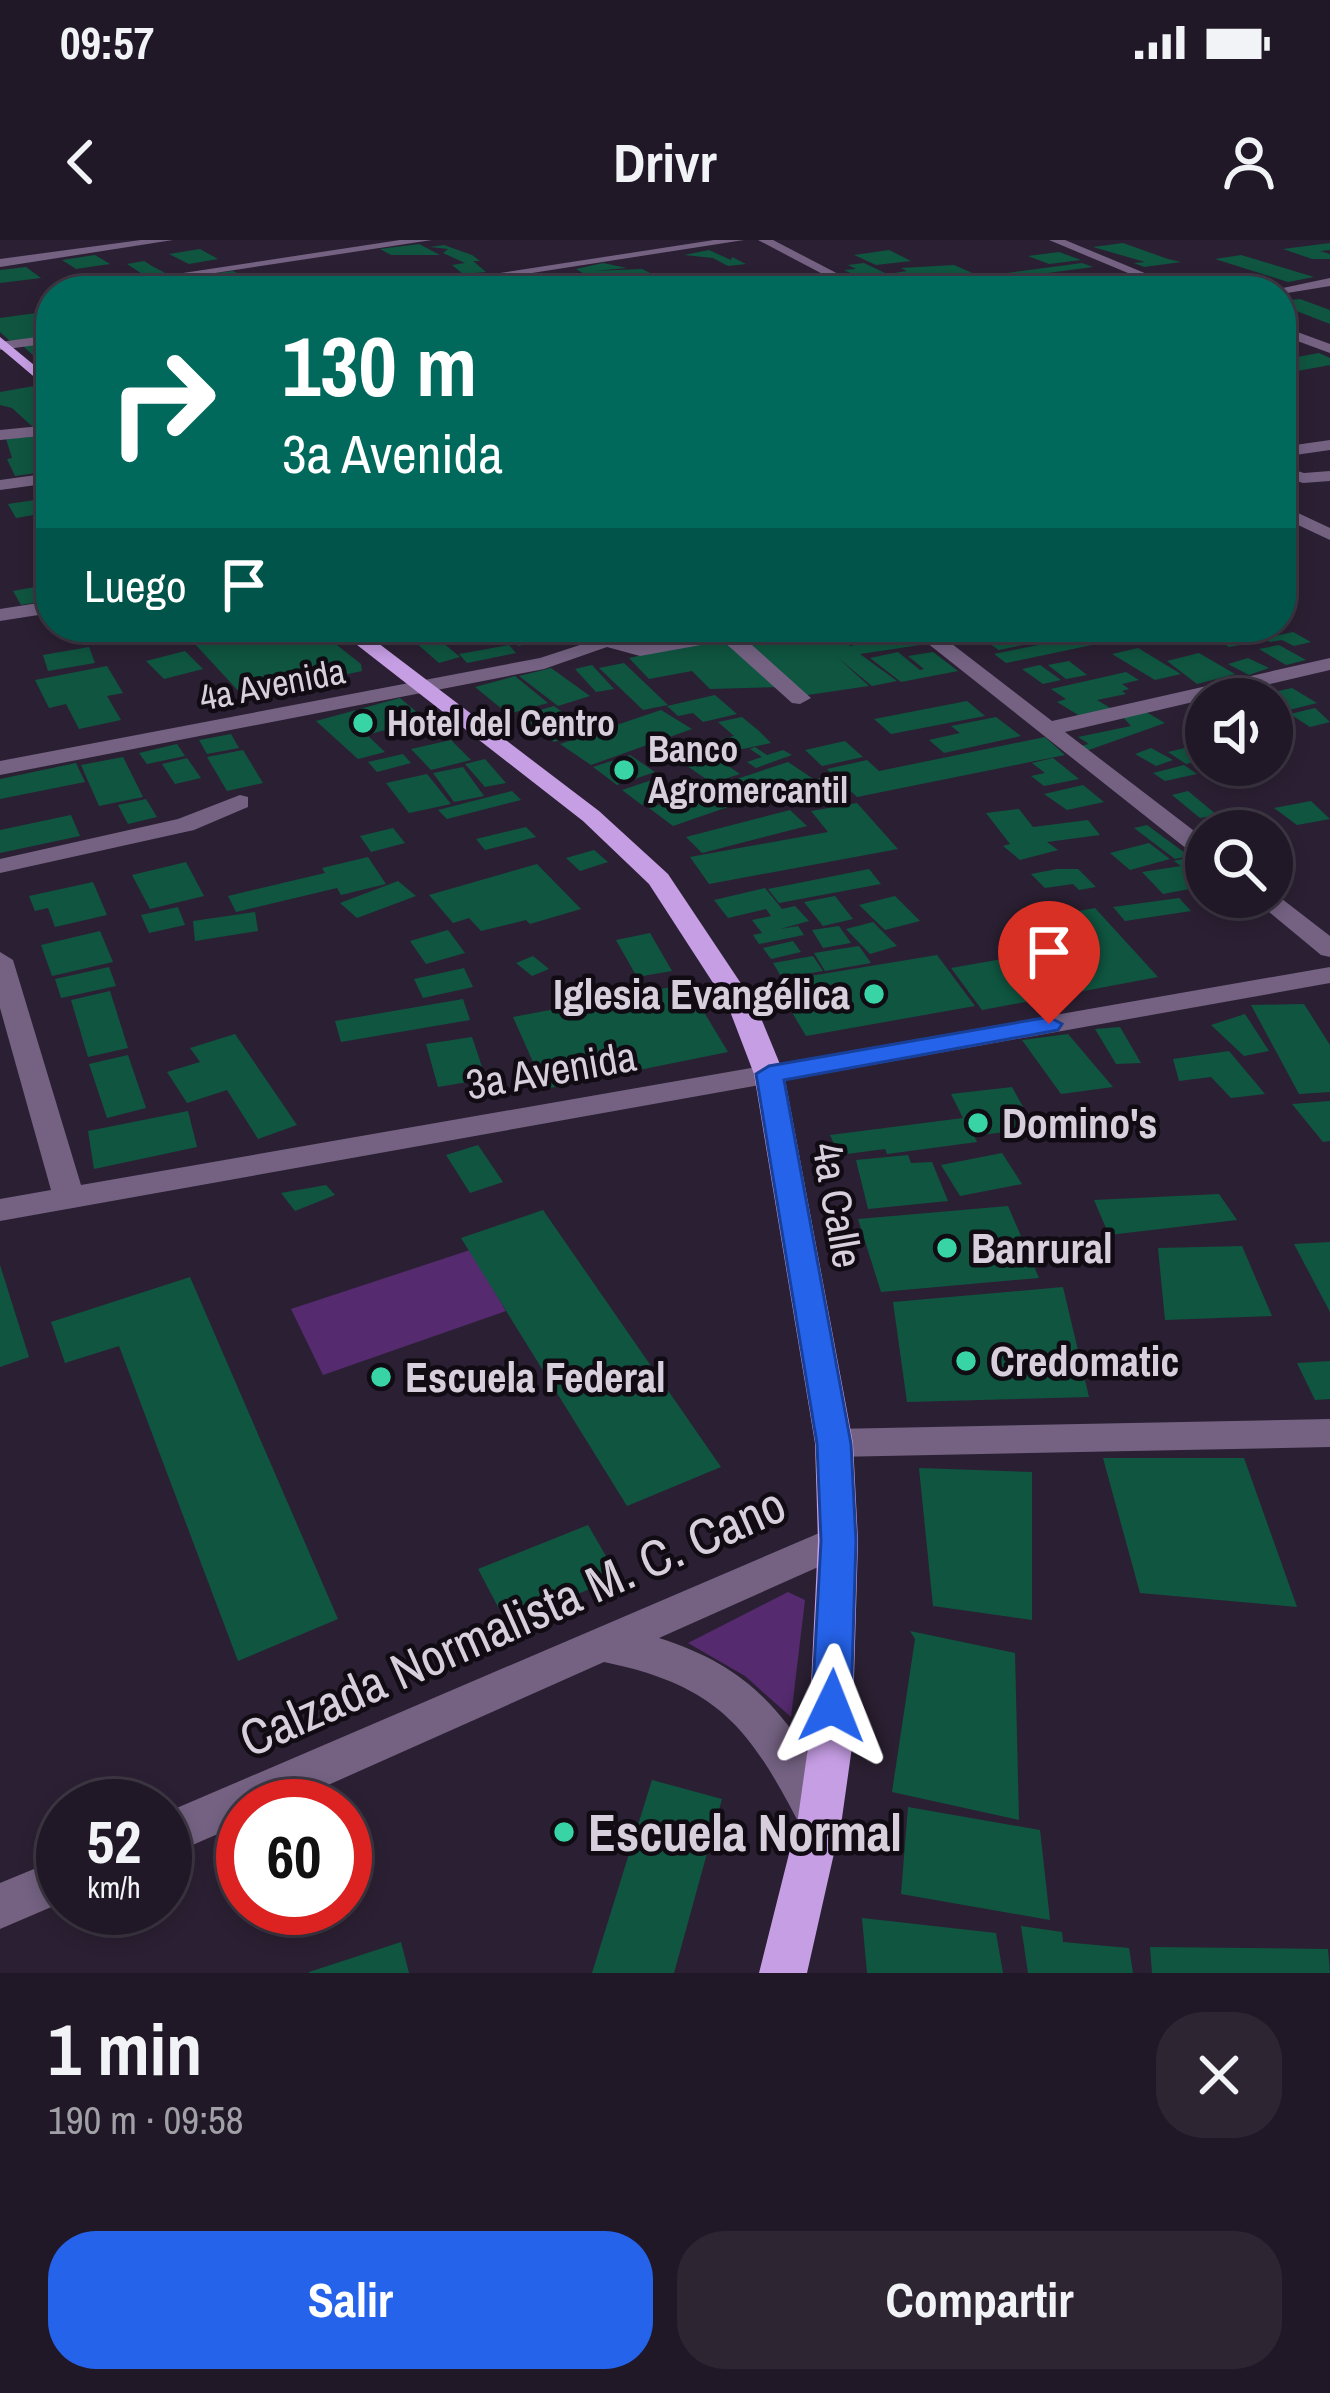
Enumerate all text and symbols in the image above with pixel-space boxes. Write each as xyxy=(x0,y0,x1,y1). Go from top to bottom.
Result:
text: 09:57 xyxy=(60,12,154,73)
text: Drivr xyxy=(613,126,717,199)
icon: back xyxy=(48,129,114,195)
icon: person xyxy=(1216,129,1282,195)
text: 130 m xyxy=(282,309,477,422)
icon: right xyxy=(84,324,240,480)
text: 3a Avenida xyxy=(282,417,503,490)
icon: arrive xyxy=(211,552,277,618)
text: Luego xyxy=(84,555,187,616)
street label: 4a Avenida xyxy=(195,646,349,722)
map controls xyxy=(1185,678,1293,918)
button: sound xyxy=(1185,678,1293,786)
place label: Hotel del Centro xyxy=(387,699,615,747)
marker: Hotel del Centro xyxy=(350,710,376,736)
place label: Banco Agromercantil xyxy=(648,725,848,814)
marker: Banco Agromercantil xyxy=(611,757,637,783)
button: search xyxy=(1185,810,1293,918)
pin xyxy=(998,901,1100,1024)
icon: arrive xyxy=(1016,919,1082,985)
place label: Iglesia Evangélica xyxy=(553,966,850,1022)
marker: Iglesia Evangélica xyxy=(861,981,887,1007)
street label: 3a Avenida xyxy=(462,1028,640,1112)
place label: Domino's xyxy=(1002,1095,1158,1151)
marker: Domino's xyxy=(965,1110,991,1136)
street label: 4a Calle xyxy=(799,1138,877,1272)
place label: Banrural xyxy=(971,1220,1113,1276)
marker: Banrural xyxy=(934,1235,960,1261)
place label: Credomatic xyxy=(990,1333,1179,1389)
marker: Credomatic xyxy=(953,1348,979,1374)
place label: Escuela Federal xyxy=(405,1349,666,1405)
marker: Escuela Federal xyxy=(368,1364,394,1390)
street label: Calzada Normalista M. C. Cano xyxy=(228,1469,796,1773)
position arrow xyxy=(769,1643,895,1769)
speed limit sign: 60 xyxy=(216,1779,372,1935)
place label: Escuela Normal xyxy=(588,1798,902,1867)
text: 52 xyxy=(87,1801,141,1882)
marker: Escuela Normal xyxy=(551,1819,577,1845)
text: km/h xyxy=(87,1867,141,1907)
text: 1 min xyxy=(48,2000,202,2097)
button: close xyxy=(1156,2012,1282,2138)
text: 190 m · 09:58 xyxy=(48,2094,244,2146)
button: Salir xyxy=(48,2231,653,2369)
button: Compartir xyxy=(677,2231,1282,2369)

